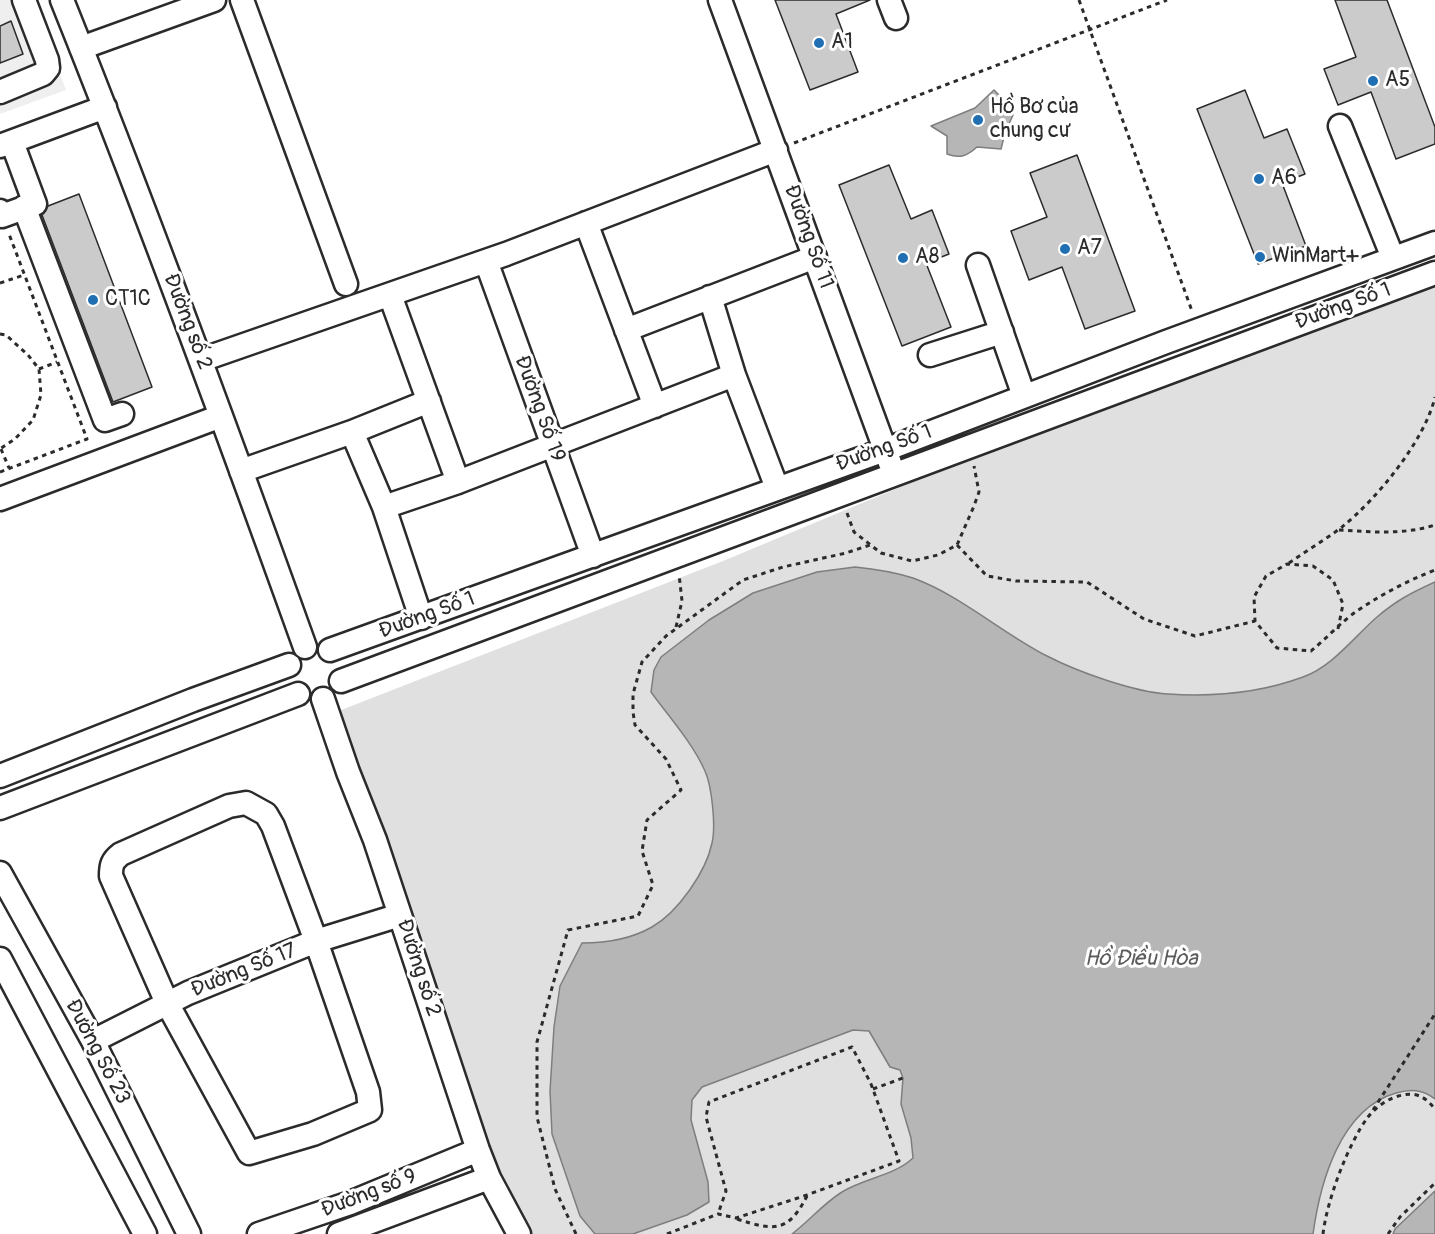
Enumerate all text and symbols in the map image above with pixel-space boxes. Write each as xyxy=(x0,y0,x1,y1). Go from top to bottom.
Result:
place label: A1 xyxy=(831,30,853,56)
marker: A1 xyxy=(812,36,826,50)
place label: A5 xyxy=(1385,68,1410,94)
marker: A5 xyxy=(1366,74,1380,88)
place label: Hồ Bơ của chung cư xyxy=(990,95,1079,145)
marker: Hồ Bơ của chung cư xyxy=(971,113,985,127)
place label: A6 xyxy=(1271,166,1297,192)
marker: A6 xyxy=(1252,172,1266,186)
street label: Đường Số 11 xyxy=(778,182,838,292)
place label: A7 xyxy=(1077,236,1102,262)
marker: A7 xyxy=(1058,242,1072,256)
place label: WinMart+ xyxy=(1272,244,1358,270)
place label: A8 xyxy=(915,245,939,271)
marker: WinMart+ xyxy=(1253,250,1267,264)
marker: A8 xyxy=(896,251,910,265)
street label: Đường số 2 xyxy=(157,270,217,374)
street label: Đường Số 1 xyxy=(1292,278,1394,336)
place label: CT1C xyxy=(105,287,151,313)
marker: CT1C xyxy=(86,293,100,307)
street label: Đường Số 19 xyxy=(508,352,570,466)
street label: Đường Số 1 xyxy=(833,420,935,478)
street label: Đường Số 1 xyxy=(376,587,478,645)
street label: Đường số 2 xyxy=(390,916,446,1020)
street label: Đường Số 17 xyxy=(188,938,300,1004)
water label: Hồ Điều Hòa xyxy=(1084,946,1198,972)
street label: Đường Số 23 xyxy=(59,995,135,1109)
street label: Đường số 9 xyxy=(318,1164,420,1224)

